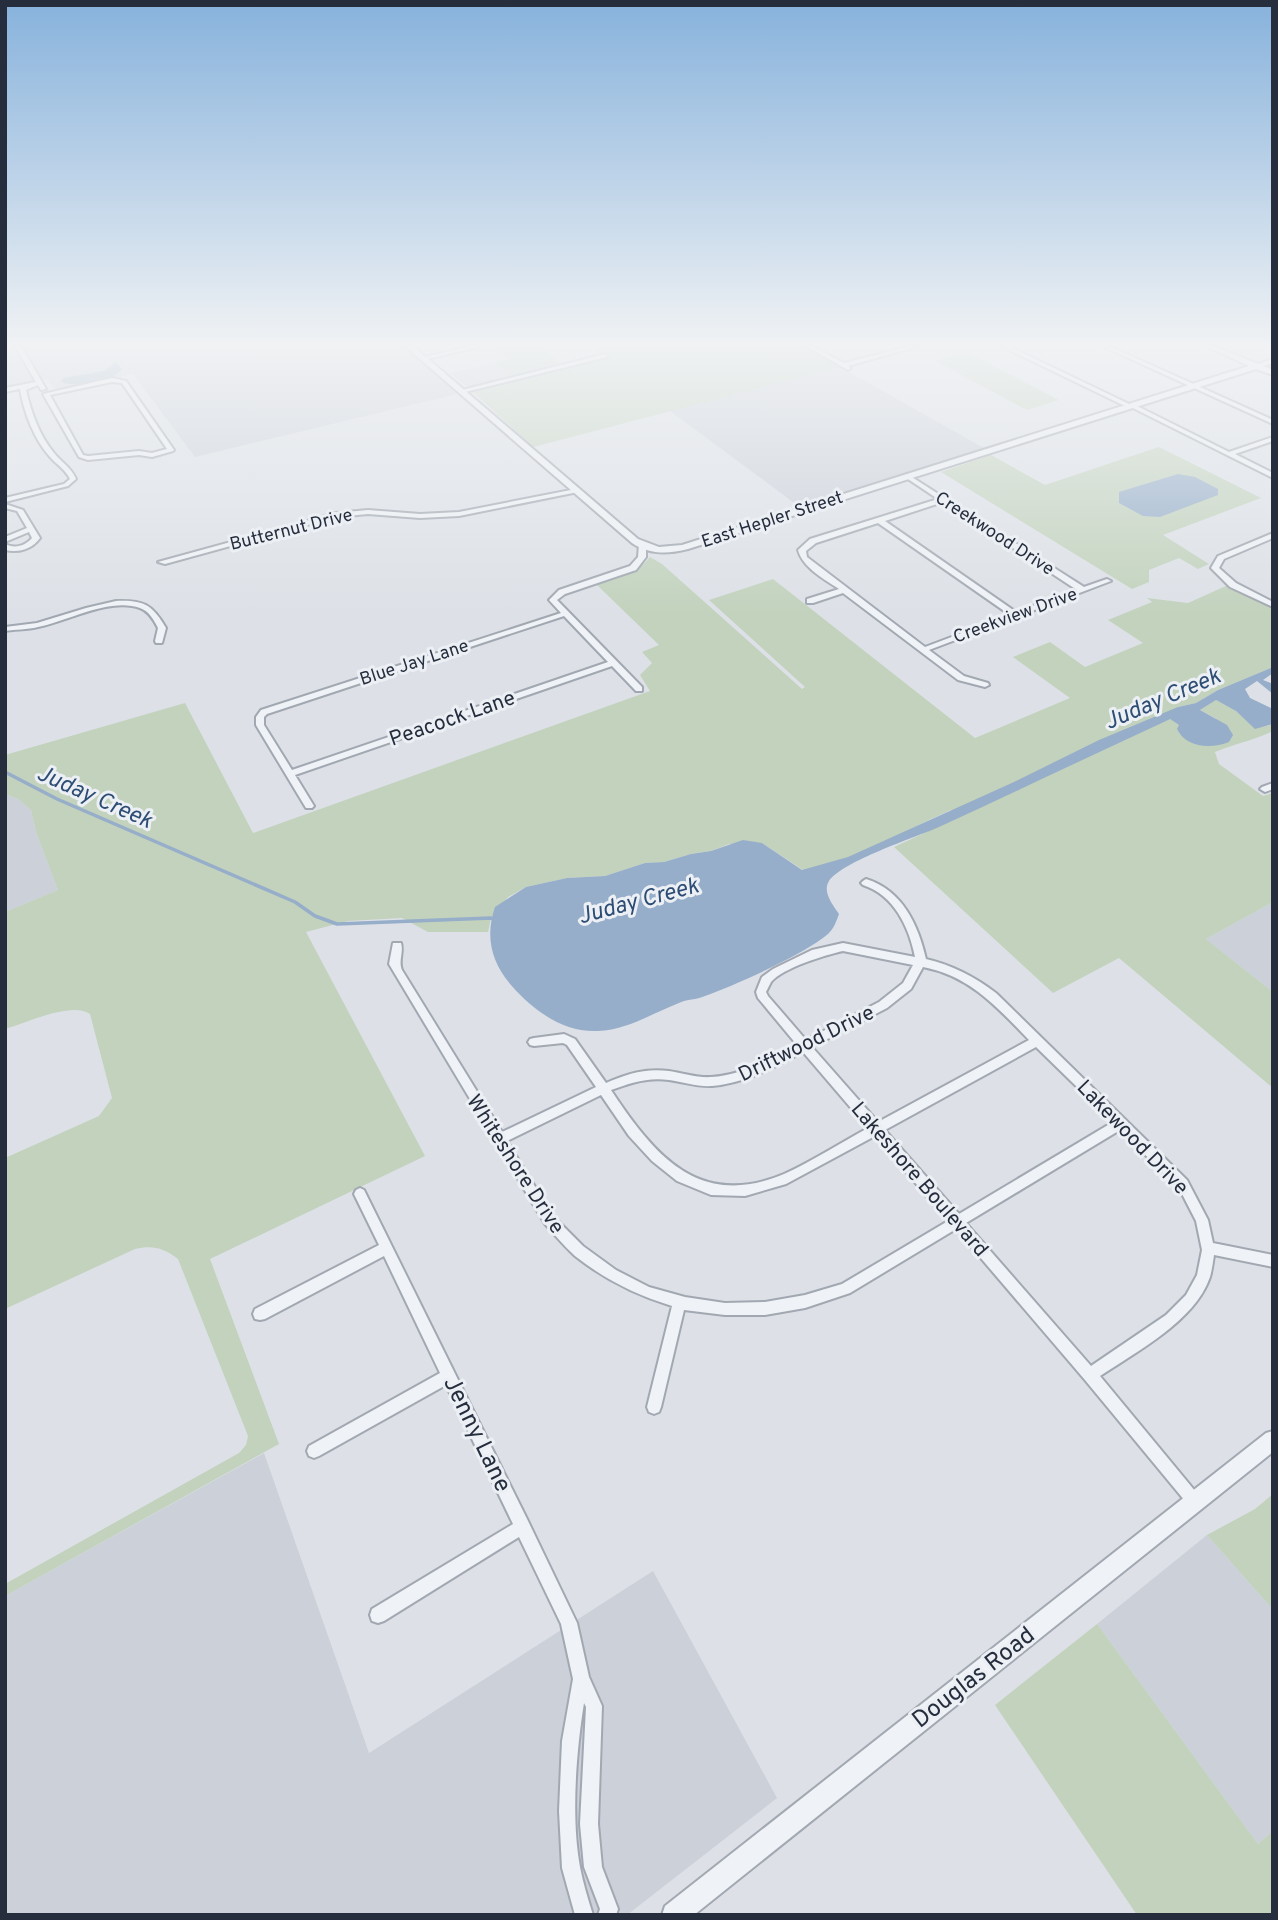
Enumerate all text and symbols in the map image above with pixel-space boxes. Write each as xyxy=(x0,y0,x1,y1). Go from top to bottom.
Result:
street label: East Hepler Street xyxy=(699,487,846,554)
street label: Creekwood Drive xyxy=(930,487,1058,581)
street label: Butternut Drive xyxy=(228,504,355,557)
street label: Creekview Drive xyxy=(950,583,1081,649)
street label: Blue Jay Lane xyxy=(357,635,472,692)
water label: Juday Creek xyxy=(1101,663,1226,738)
street label: Peacock Lane xyxy=(386,685,519,754)
water label: Juday Creek xyxy=(32,760,157,837)
water label: Juday Creek xyxy=(575,872,702,932)
street label: Driftwood Drive xyxy=(734,1000,879,1089)
street label: Lakewood Drive xyxy=(1070,1075,1194,1201)
street label: Whiteshore Drive xyxy=(460,1090,570,1240)
street label: Lakeshore Boulevard xyxy=(844,1097,994,1263)
street label: Jenny Lane xyxy=(435,1372,517,1498)
street label: Douglas Road xyxy=(907,1621,1042,1736)

